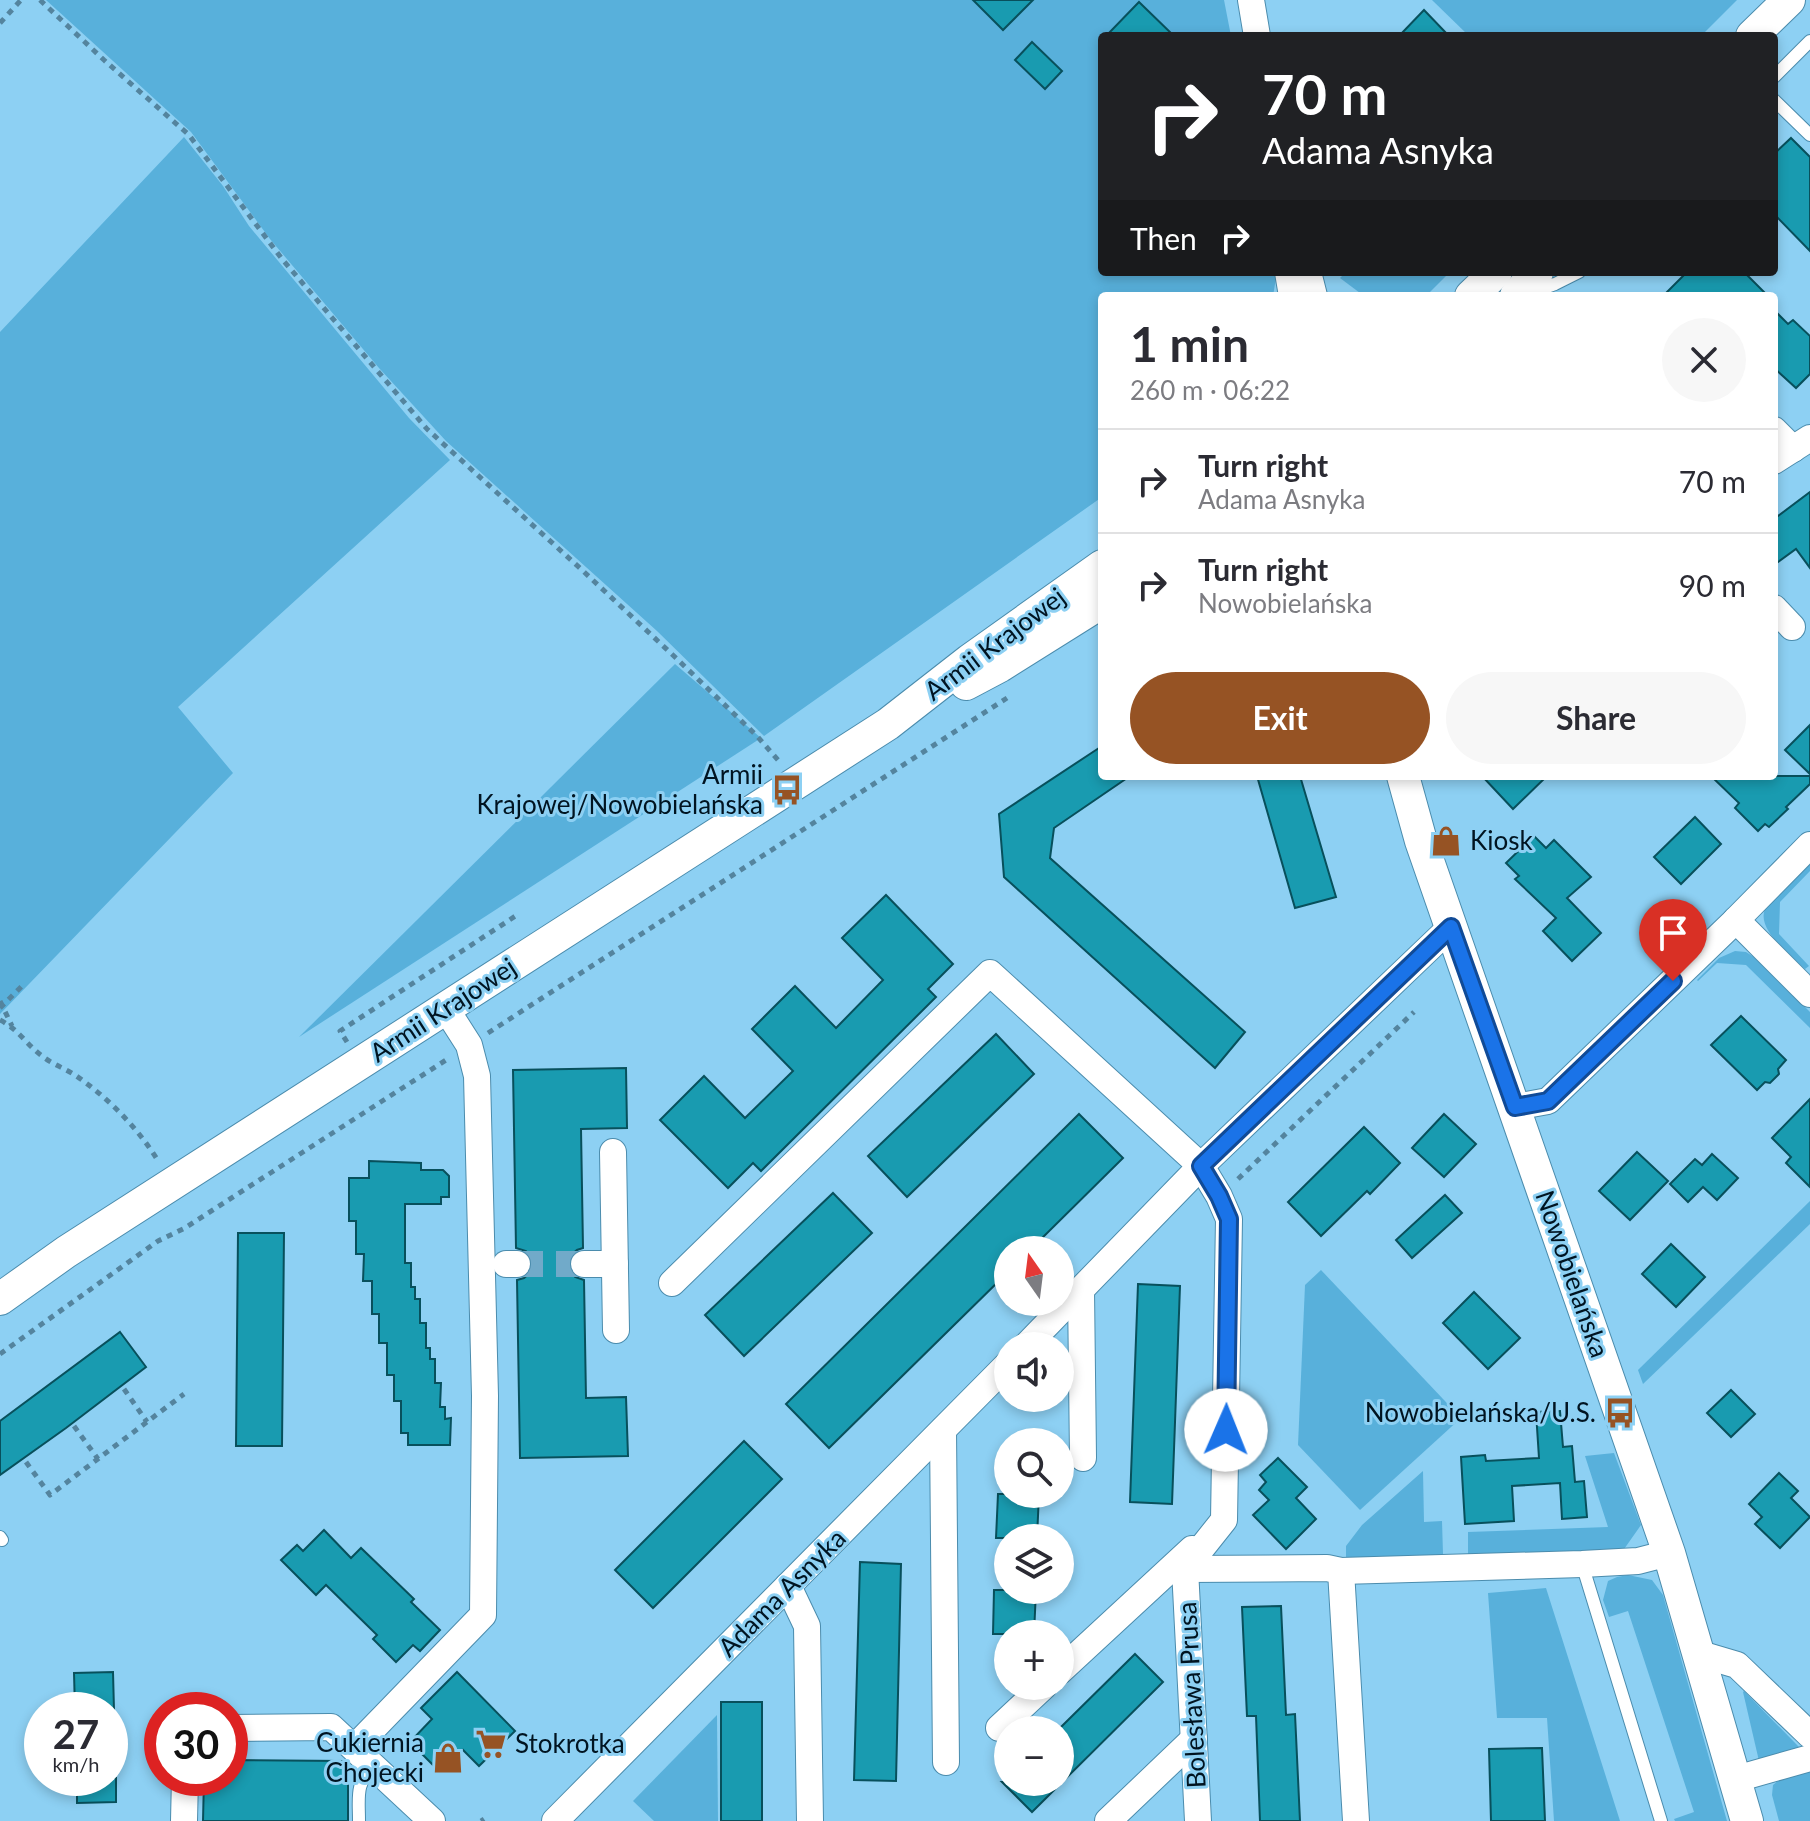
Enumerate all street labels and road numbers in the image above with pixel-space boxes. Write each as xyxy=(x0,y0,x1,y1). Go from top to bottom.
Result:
street label: Armii Krajowej xyxy=(918,580,1071,707)
street label: Armii Krajowej xyxy=(363,950,522,1068)
street label: Nowobielańska xyxy=(1529,1186,1616,1361)
street label: Adama Asnyka xyxy=(711,1522,852,1663)
street label: Bolesława Prusa xyxy=(1170,1601,1212,1789)

